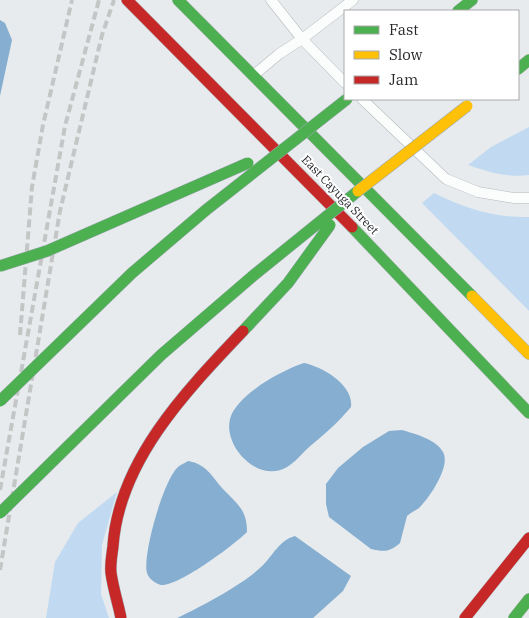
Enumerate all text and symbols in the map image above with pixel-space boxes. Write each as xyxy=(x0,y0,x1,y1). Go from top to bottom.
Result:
legend xyxy=(344,10,519,100)
text: Fast xyxy=(389,20,419,39)
text: Slow xyxy=(389,45,423,64)
text: Jam xyxy=(389,70,418,89)
street label: East Cayuga Street xyxy=(299,152,382,237)

